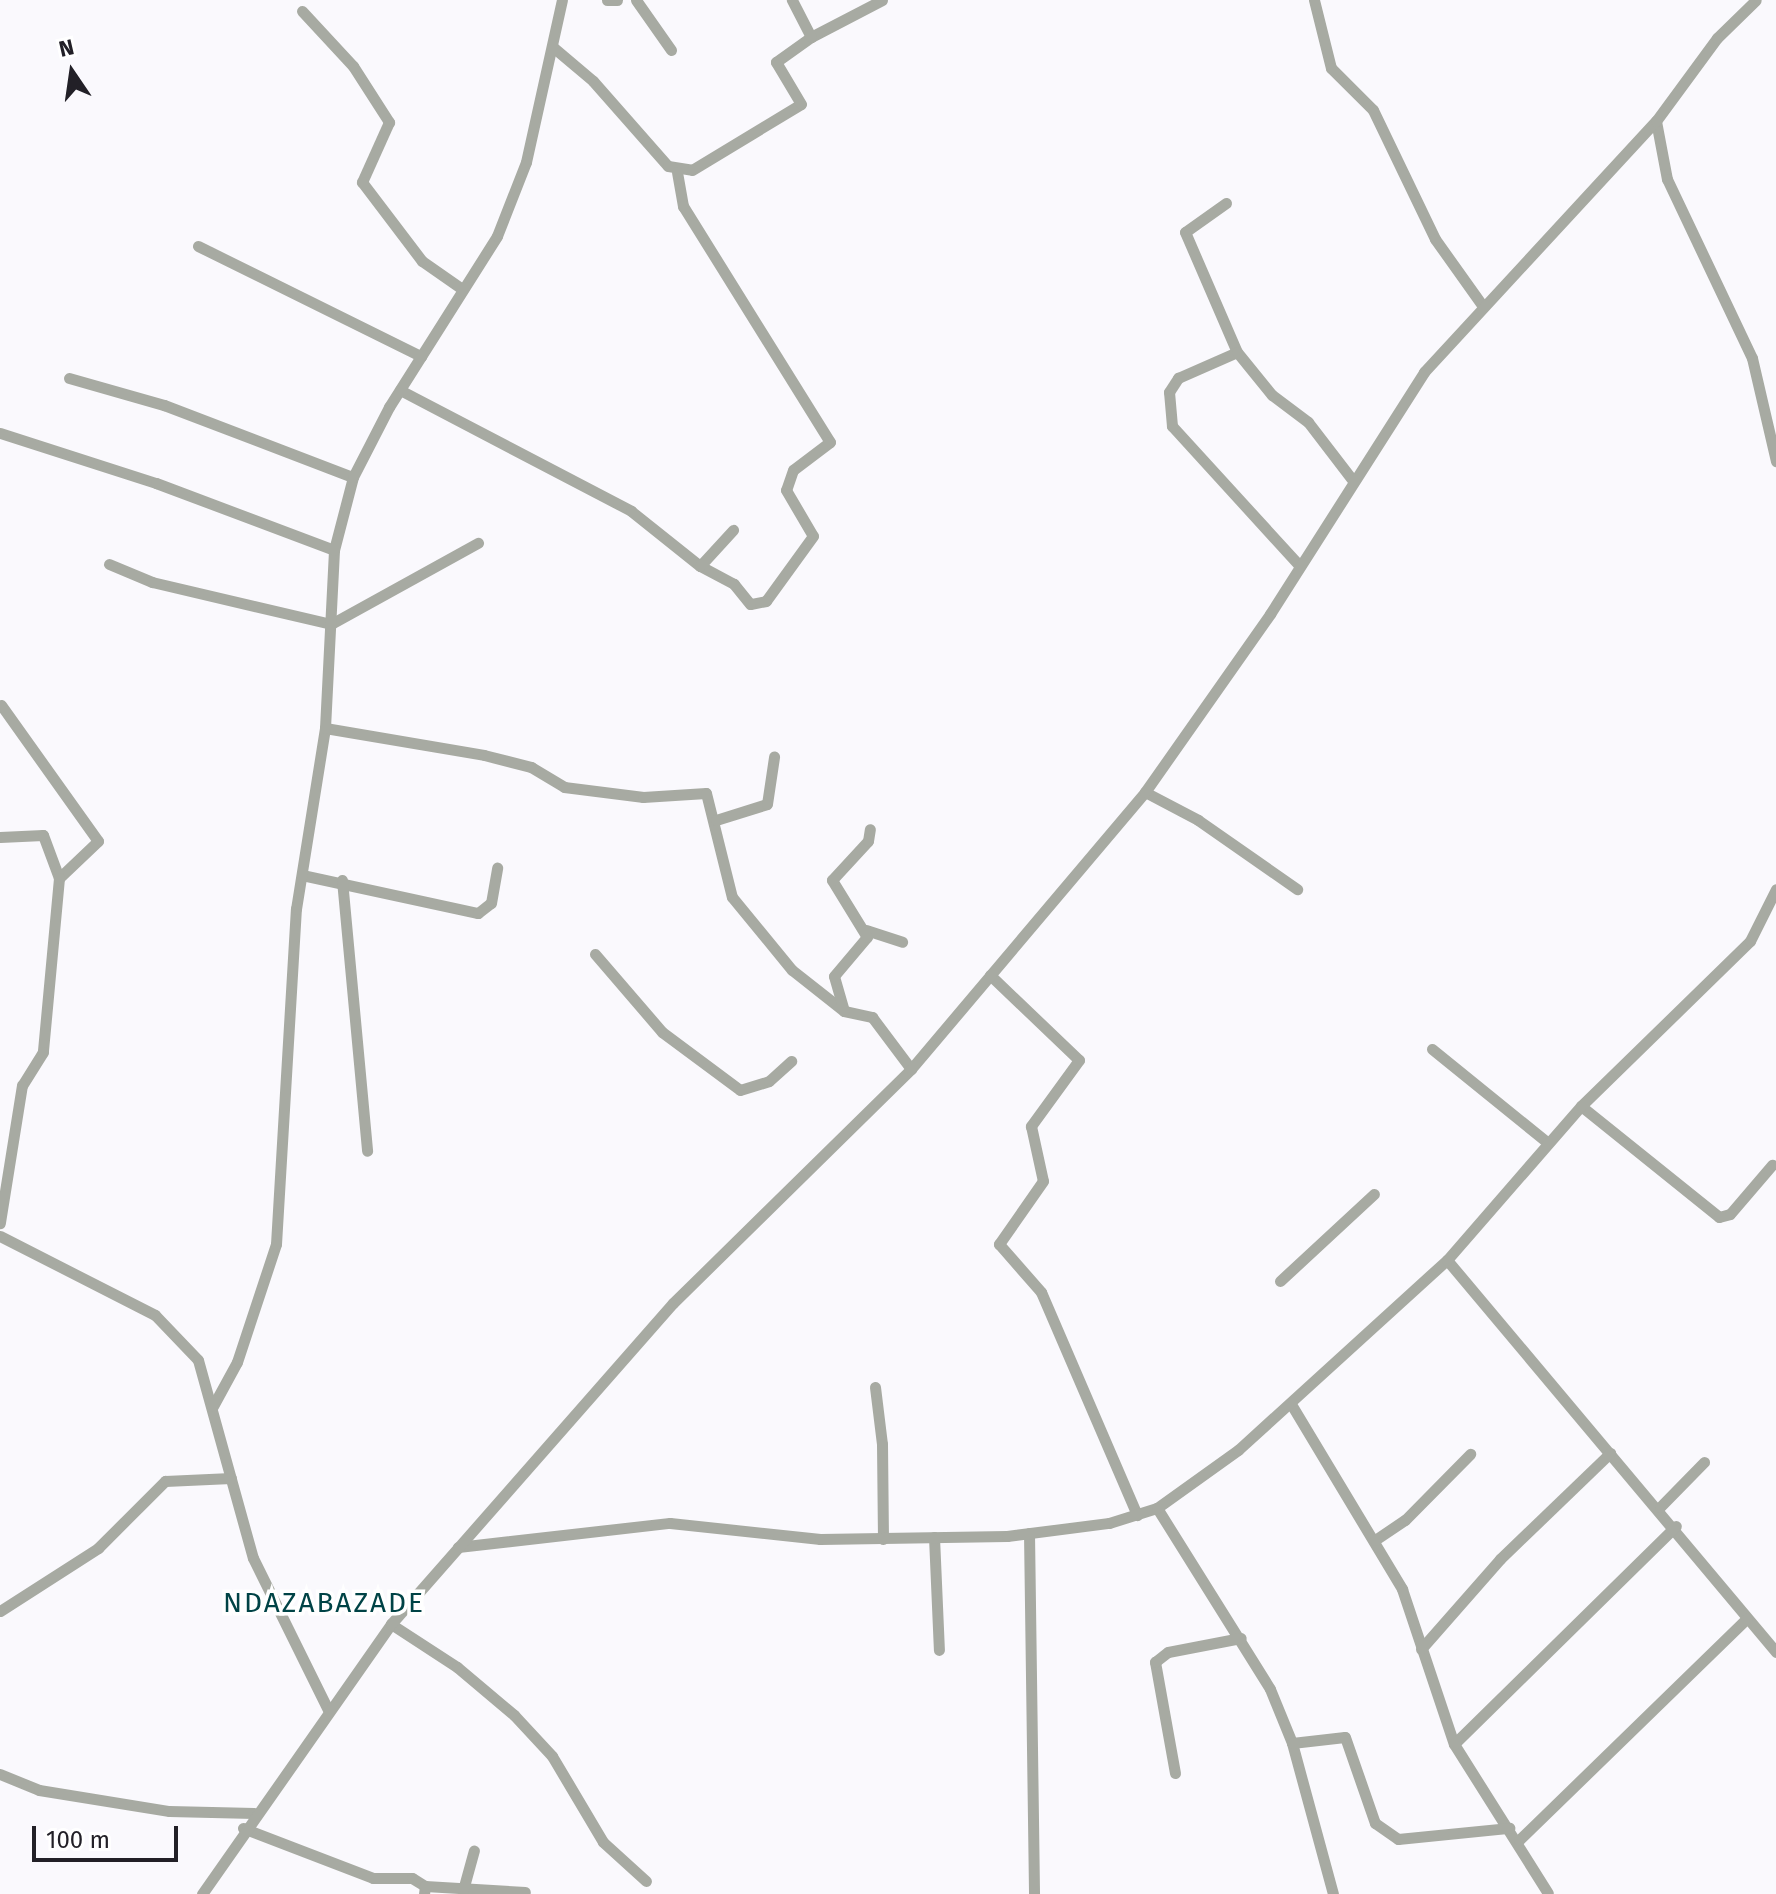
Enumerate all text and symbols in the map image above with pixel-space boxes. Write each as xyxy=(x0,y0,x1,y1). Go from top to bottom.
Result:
north arrow xyxy=(32,32,112,112)
text: N xyxy=(56,33,77,63)
district label: NDAZABAZADE xyxy=(223,1586,425,1620)
scale bar xyxy=(36,1810,182,1860)
text: 100 m xyxy=(46,1826,110,1854)

